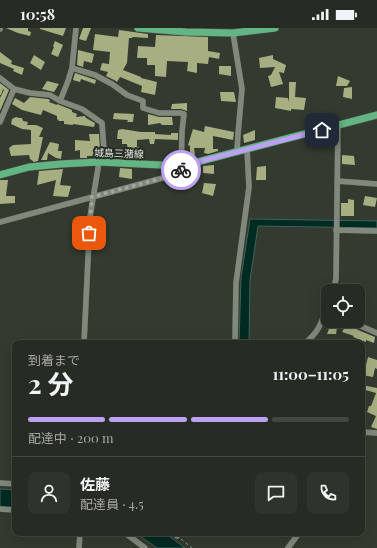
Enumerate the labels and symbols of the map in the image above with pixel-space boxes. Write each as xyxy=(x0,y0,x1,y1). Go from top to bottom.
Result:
pin xyxy=(305,113,339,147)
street label: 城島三潴線 xyxy=(94,145,144,161)
courier xyxy=(161,150,201,190)
pin xyxy=(72,216,106,250)

